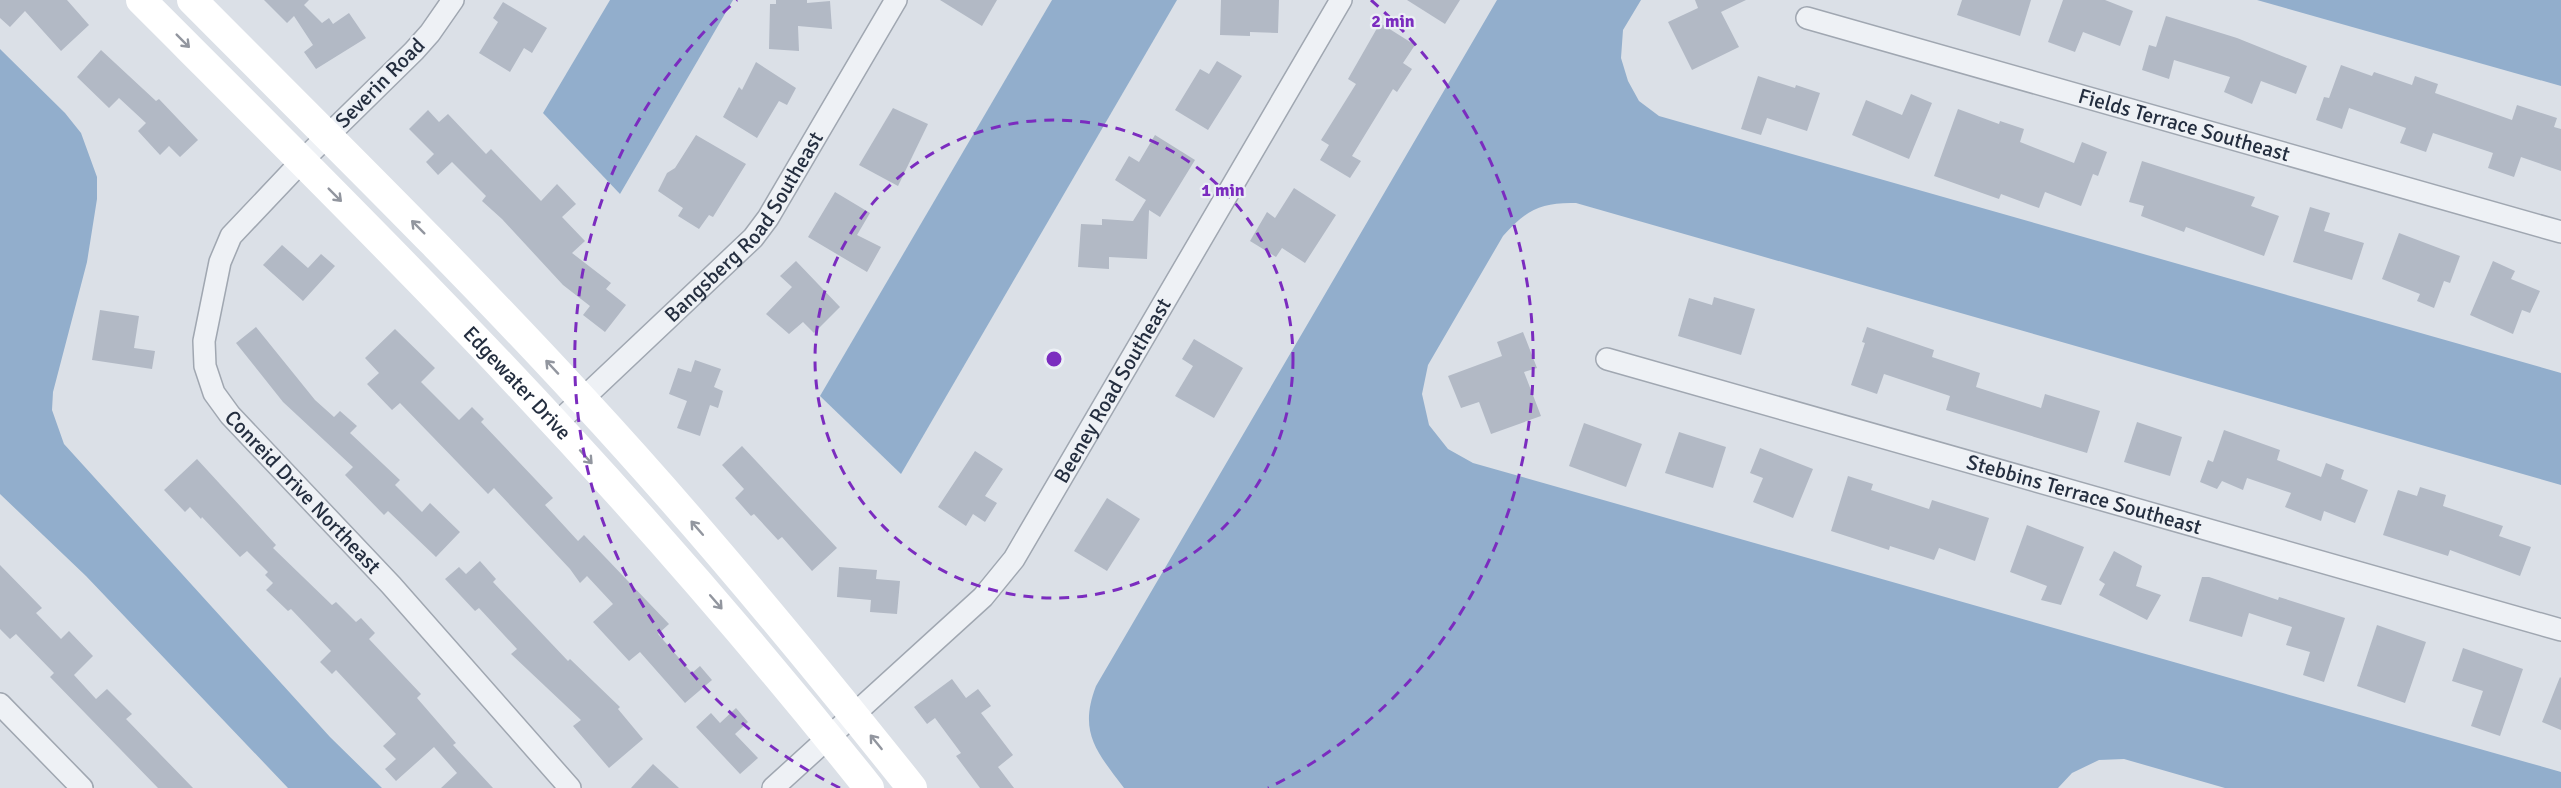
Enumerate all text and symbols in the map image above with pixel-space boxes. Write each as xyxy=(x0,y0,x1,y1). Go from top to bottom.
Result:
text: 2 min xyxy=(1371,10,1415,32)
street label: Severin Road xyxy=(330,33,430,133)
one-way arrow xyxy=(175,34,190,49)
street label: Fields Terrace Southeast xyxy=(2075,83,2293,167)
street label: Bangsberg Road Southeast xyxy=(659,127,829,328)
text: 1 min xyxy=(1201,179,1245,201)
one-way arrow xyxy=(327,187,342,202)
one-way arrow xyxy=(410,219,425,234)
street label: Beeney Road Southeast xyxy=(1048,293,1177,488)
street label: Edgewater Drive xyxy=(458,321,577,445)
centre of rings xyxy=(1044,349,1064,369)
one-way arrow xyxy=(545,360,560,375)
street label: Conreid Drive Northeast xyxy=(219,405,386,579)
one-way arrow xyxy=(579,449,593,464)
street label: Stebbins Terrace Southeast xyxy=(1964,449,2205,540)
one-way arrow xyxy=(690,521,704,536)
one-way arrow xyxy=(709,594,723,609)
one-way arrow xyxy=(869,734,882,750)

